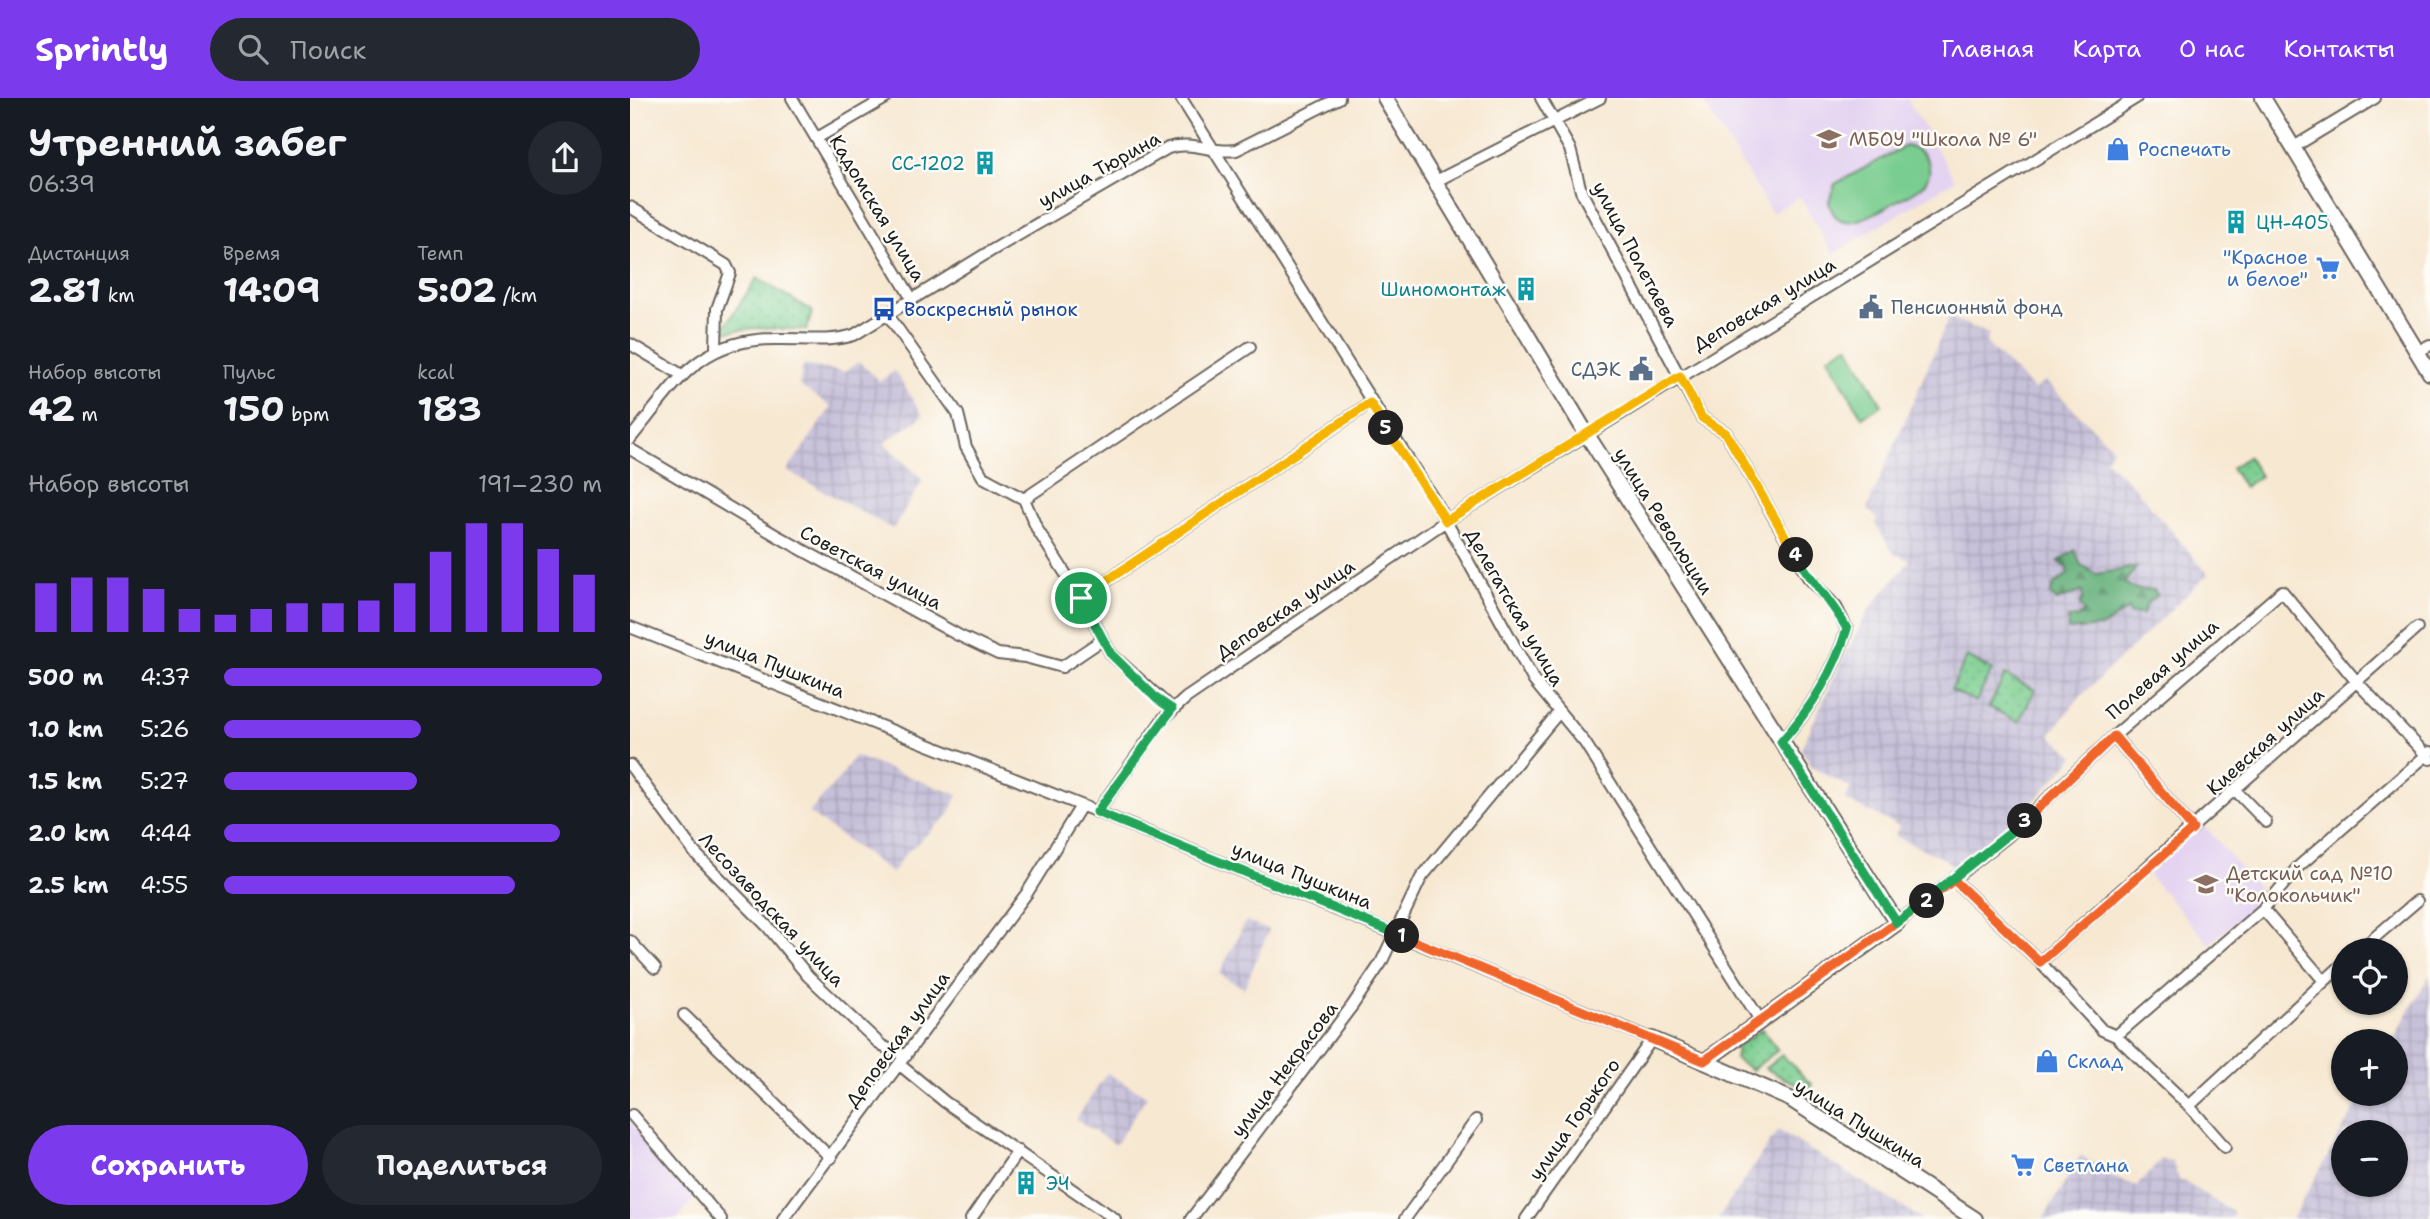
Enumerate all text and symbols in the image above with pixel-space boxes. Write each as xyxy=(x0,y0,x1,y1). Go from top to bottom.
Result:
search box xyxy=(210,18,700,81)
text: Sprintly xyxy=(35,27,168,72)
icon: search xyxy=(234,30,272,68)
text: Поиск xyxy=(290,32,366,67)
text: Главная xyxy=(1941,33,2034,65)
text: Карта xyxy=(2072,33,2141,65)
text: О нас xyxy=(2179,33,2245,65)
text: Контакты xyxy=(2283,33,2395,65)
text: Утренний забег xyxy=(28,117,346,168)
button: share xyxy=(528,121,602,195)
school or university icon: МБОУ "Школа № 6" xyxy=(1815,125,1843,153)
street label: улица Тюрина xyxy=(1034,126,1165,213)
place label: МБОУ "Школа № 6" xyxy=(1849,127,2037,152)
street label: Кадомская улица xyxy=(824,130,931,286)
shop icon: Роспечать xyxy=(2104,135,2132,163)
place label: Роспечать xyxy=(2138,137,2231,162)
building icon: СС-1202 xyxy=(971,149,999,177)
place label: СС-1202 xyxy=(891,151,965,176)
text: 06:39 xyxy=(28,169,95,199)
street label: улица Полетаева xyxy=(1587,177,1685,332)
building icon: ЦН-405 xyxy=(2222,208,2250,236)
place label: ЦН-405 xyxy=(2256,210,2329,235)
text: Дистанция xyxy=(28,241,130,266)
text: Время xyxy=(223,241,281,266)
text: Темп xyxy=(417,241,463,266)
place label: "Красное и белое" xyxy=(2223,245,2308,292)
street label: Деповская улица xyxy=(1688,252,1840,357)
supermarket icon: "Красное и белое" xyxy=(2314,254,2342,282)
text: 2.81 xyxy=(28,266,101,313)
text: 14:09 xyxy=(223,266,321,313)
text: 5:02 xyxy=(417,266,497,313)
building icon: Шиномонтаж xyxy=(1512,275,1540,303)
place label: Шиномонтаж xyxy=(1381,277,1506,302)
text: km xyxy=(101,283,135,308)
text: /km xyxy=(497,283,537,308)
public building icon: Пенсионный фонд xyxy=(1857,293,1885,321)
bus stop icon: Воскресный рынок xyxy=(870,295,898,323)
place label: Пенсионный фонд xyxy=(1891,295,2063,320)
place label: Воскресный рынок xyxy=(904,297,1078,322)
public building icon: СДЭК xyxy=(1627,355,1655,383)
place label: СДЭК xyxy=(1571,357,1621,382)
text: Набор высоты xyxy=(28,360,161,385)
text: Пульс xyxy=(223,360,276,385)
text: kcal xyxy=(417,360,454,385)
text: 42 xyxy=(28,385,75,432)
text: 150 xyxy=(223,385,285,432)
text: 183 xyxy=(417,385,482,432)
text: m xyxy=(75,402,98,427)
text: bpm xyxy=(285,402,329,427)
pin: 5 xyxy=(1368,410,1404,446)
text: 5 xyxy=(1380,415,1391,440)
street label: улица Революции xyxy=(1608,443,1719,600)
text: Набор высоты xyxy=(28,469,189,499)
text: 191–230 m xyxy=(478,469,602,499)
street label: Советская улица xyxy=(796,520,946,615)
street label: Делегатская улица xyxy=(1459,524,1570,691)
pin: 4 xyxy=(1778,538,1814,573)
text: 4 xyxy=(1789,542,1802,567)
street label: Деповская улица xyxy=(1211,554,1360,665)
pin xyxy=(1051,568,1111,628)
icon: arrive xyxy=(1062,579,1100,617)
street label: Полевая улица xyxy=(2101,614,2224,725)
street label: улица Пушкина xyxy=(701,625,849,704)
text: 500 m xyxy=(28,662,103,692)
text: 4:37 xyxy=(140,662,190,692)
street label: Киевская улица xyxy=(2201,682,2329,801)
text: 1.0 km xyxy=(28,714,103,744)
text: 5:26 xyxy=(140,714,190,744)
text: 1.5 km xyxy=(28,766,102,796)
text: 5:27 xyxy=(140,766,189,796)
pin: 3 xyxy=(2008,804,2042,838)
text: 3 xyxy=(2018,808,2031,833)
text: 2.0 km xyxy=(28,818,110,848)
text: 4:44 xyxy=(140,818,192,848)
street label: Лесозаводская улица xyxy=(693,827,850,992)
street label: улица Пушкина xyxy=(1228,836,1376,915)
place label: Детский сад №10 "Колокольчик" xyxy=(2226,861,2393,908)
text: 2.5 km xyxy=(28,870,109,900)
text: 4:55 xyxy=(140,870,188,900)
school or university icon: Детский сад №10 "Колокольчик" xyxy=(2192,870,2220,898)
pin: 2 xyxy=(1910,884,1944,918)
text: 2 xyxy=(1920,888,1933,913)
pin: 1 xyxy=(1384,918,1420,954)
text: 1 xyxy=(1397,923,1406,948)
map controls xyxy=(2331,938,2408,1197)
button: locate xyxy=(2331,938,2408,1015)
street label: Деповская улица xyxy=(840,966,955,1112)
street label: улица Некрасова xyxy=(1225,996,1344,1142)
button: + xyxy=(2331,1029,2408,1106)
shop icon: Склад xyxy=(2033,1047,2061,1075)
place label: Склад xyxy=(2067,1049,2123,1074)
street label: улица Горького xyxy=(1523,1053,1626,1185)
street label: улица Пушкина xyxy=(1790,1073,1930,1174)
button: − xyxy=(2331,1120,2408,1197)
button: Сохранить xyxy=(28,1125,308,1205)
button: Поделиться xyxy=(322,1125,602,1205)
supermarket icon: Светлана xyxy=(2009,1151,2037,1179)
place label: Светлана xyxy=(2043,1153,2129,1178)
building icon: ЭЧ xyxy=(1012,1169,1040,1197)
place label: ЭЧ xyxy=(1046,1171,1070,1196)

